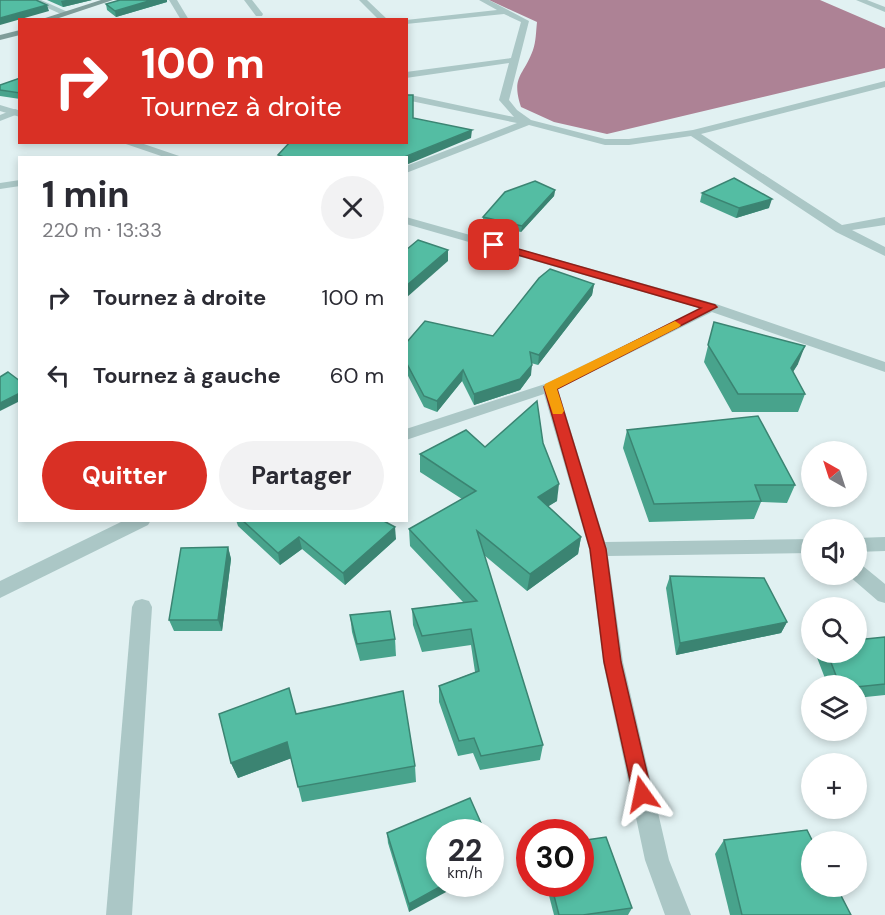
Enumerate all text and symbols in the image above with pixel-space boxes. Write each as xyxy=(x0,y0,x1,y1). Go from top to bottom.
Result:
text: 100 m xyxy=(141,36,265,91)
icon: right xyxy=(42,42,120,120)
text: Tournez à droite xyxy=(141,89,342,124)
text: 1 min xyxy=(42,171,130,218)
button: close xyxy=(321,176,384,239)
text: 220 m · 13:33 xyxy=(42,217,162,243)
pin xyxy=(468,219,519,270)
icon: arrive xyxy=(477,228,510,261)
icon: right xyxy=(42,281,75,314)
text: Tournez à droite xyxy=(93,283,266,312)
text: 100 m xyxy=(322,283,384,312)
icon: left xyxy=(42,359,75,392)
text: Tournez à gauche xyxy=(93,361,281,390)
text: 60 m xyxy=(330,361,384,390)
button: Quitter xyxy=(42,441,207,510)
button: Partager xyxy=(219,441,384,510)
north arrow xyxy=(801,441,867,507)
map controls xyxy=(801,441,867,897)
button: sound xyxy=(801,519,867,585)
button: search xyxy=(801,597,867,663)
button: layers xyxy=(801,675,867,741)
button: + xyxy=(801,753,867,819)
position arrow xyxy=(610,762,674,826)
speed limit sign: 30 xyxy=(516,819,594,897)
text: 22 xyxy=(448,831,482,870)
button: − xyxy=(801,831,867,897)
text: km/h xyxy=(447,863,483,883)

